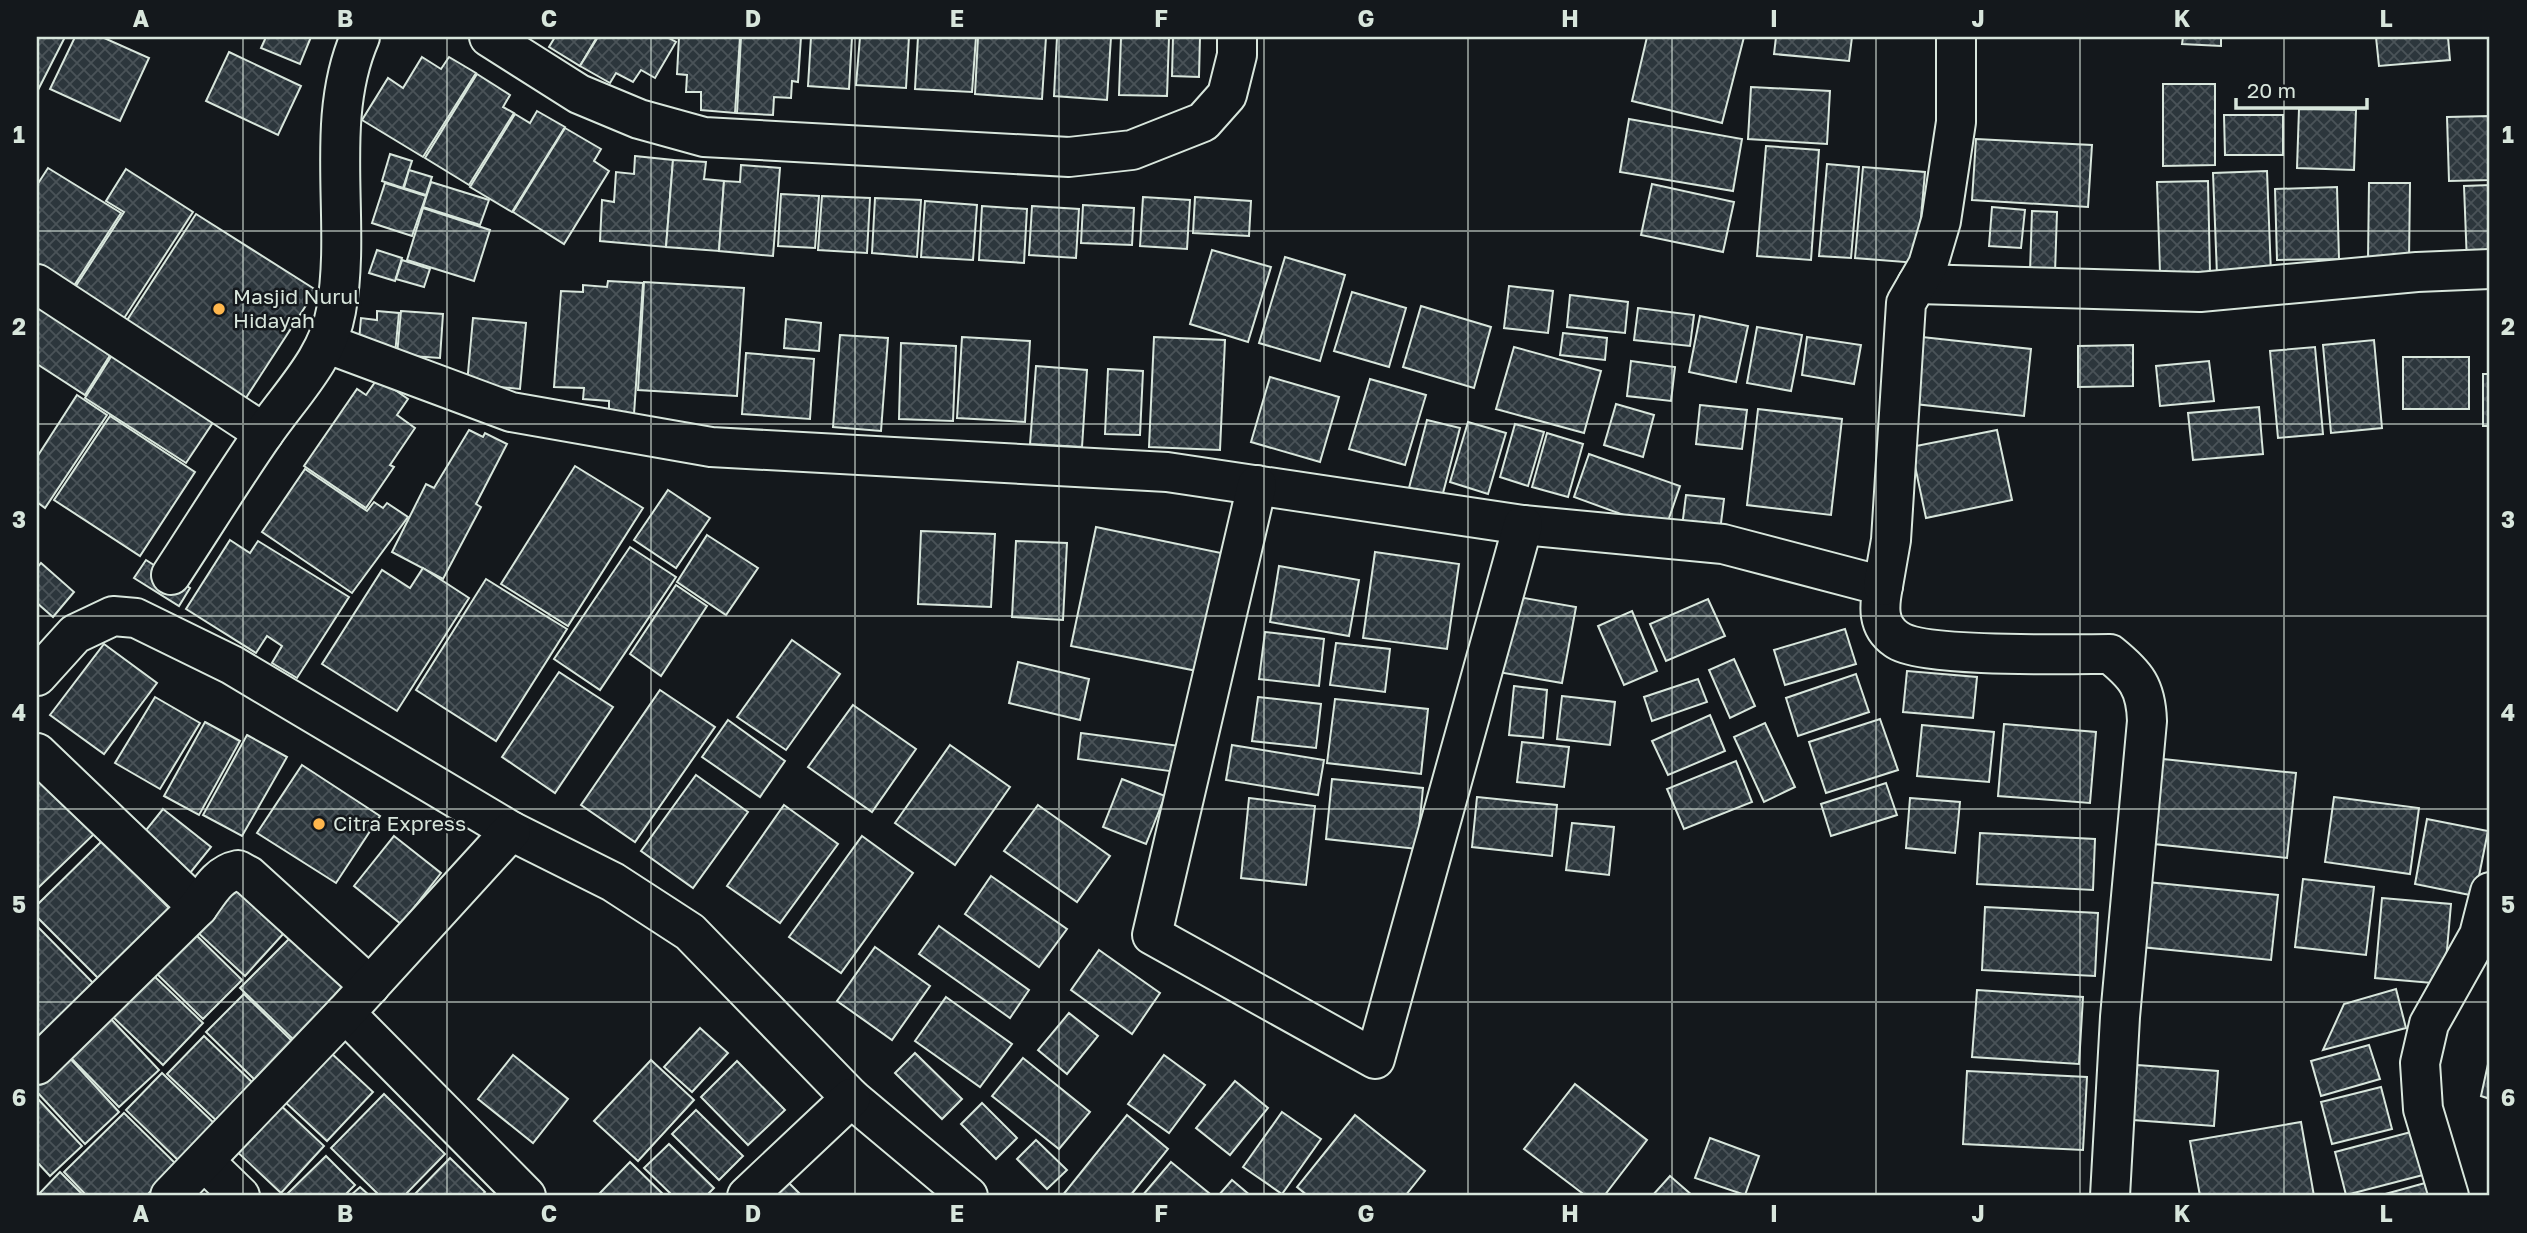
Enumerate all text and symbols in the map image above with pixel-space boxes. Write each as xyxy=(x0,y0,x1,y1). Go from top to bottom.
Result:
text: A xyxy=(133,4,150,32)
text: B xyxy=(337,4,353,32)
text: C xyxy=(541,4,557,32)
text: D xyxy=(745,4,761,32)
text: E xyxy=(950,4,964,32)
text: F xyxy=(1154,4,1168,32)
text: G xyxy=(1358,4,1374,32)
text: H xyxy=(1561,4,1579,32)
text: I xyxy=(1770,4,1778,32)
text: J xyxy=(1971,4,1985,32)
text: K xyxy=(2174,4,2191,32)
text: L xyxy=(2379,4,2393,32)
scale bar xyxy=(2236,66,2368,110)
text: 20 m xyxy=(2247,77,2296,103)
text: 1 xyxy=(13,120,25,148)
text: 1 xyxy=(2502,120,2514,148)
place label: Masjid Nurul Hidayah xyxy=(233,283,360,333)
marker: Masjid Nurul Hidayah xyxy=(211,301,227,317)
text: 2 xyxy=(12,312,26,340)
text: 2 xyxy=(2501,312,2515,340)
text: 3 xyxy=(12,505,26,533)
text: 3 xyxy=(2501,505,2515,533)
text: 4 xyxy=(12,698,26,726)
text: 4 xyxy=(2501,698,2515,726)
place label: Citra Express xyxy=(333,810,466,836)
marker: Citra Express xyxy=(311,816,327,832)
text: 5 xyxy=(12,890,26,918)
text: 5 xyxy=(2501,890,2515,918)
text: 6 xyxy=(12,1083,26,1111)
text: 6 xyxy=(2501,1083,2515,1111)
text: A xyxy=(133,1199,150,1227)
text: B xyxy=(337,1199,353,1227)
text: C xyxy=(541,1199,557,1227)
text: D xyxy=(745,1199,761,1227)
text: E xyxy=(950,1199,964,1227)
text: F xyxy=(1154,1199,1168,1227)
text: G xyxy=(1358,1199,1374,1227)
text: H xyxy=(1561,1199,1579,1227)
text: I xyxy=(1770,1199,1778,1227)
text: J xyxy=(1971,1199,1985,1227)
text: K xyxy=(2174,1199,2191,1227)
text: L xyxy=(2379,1199,2393,1227)

